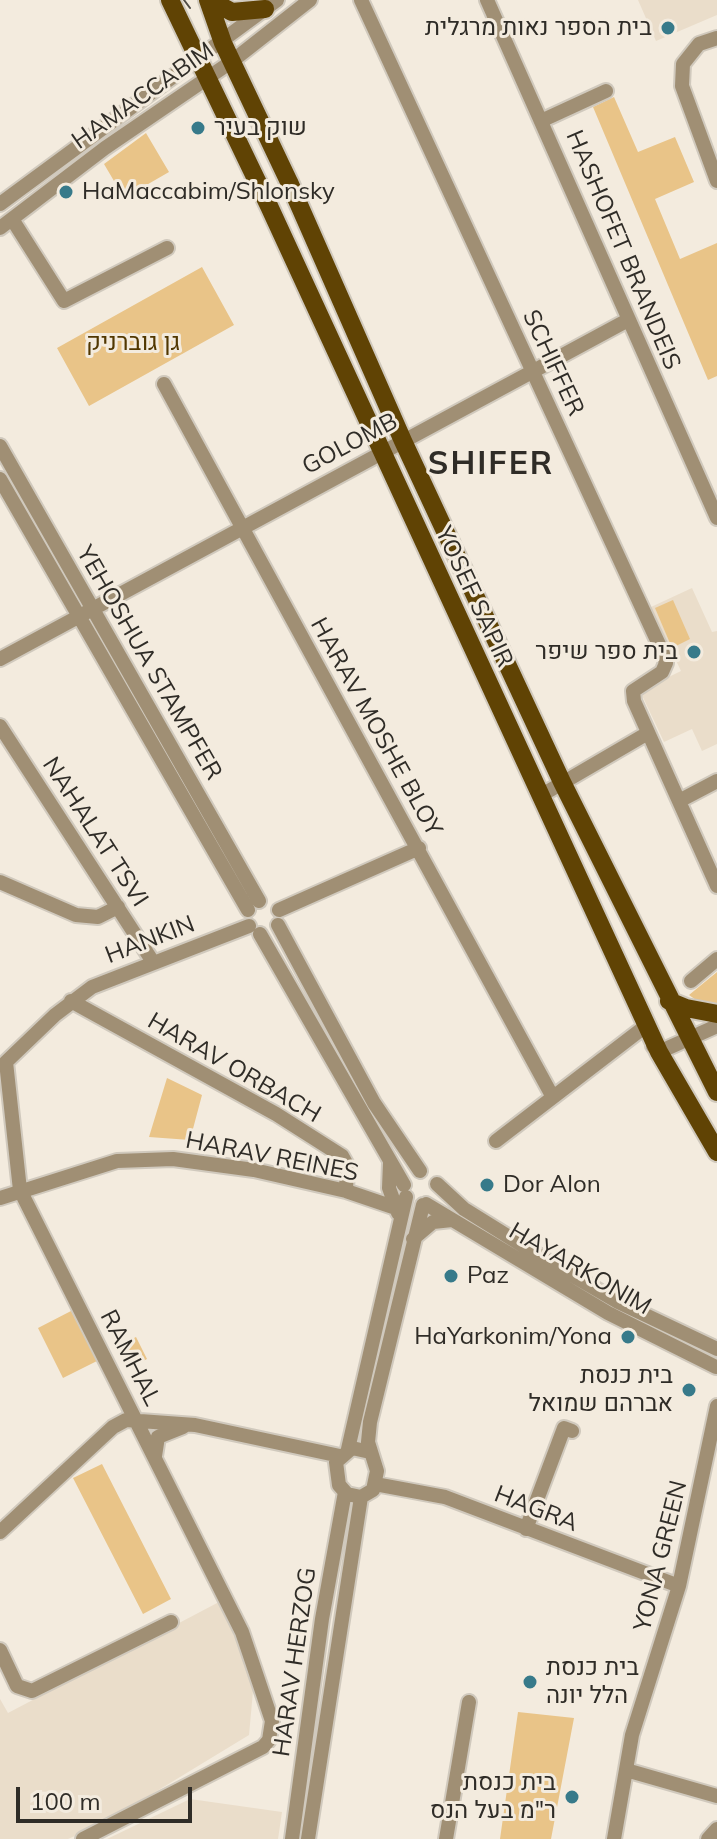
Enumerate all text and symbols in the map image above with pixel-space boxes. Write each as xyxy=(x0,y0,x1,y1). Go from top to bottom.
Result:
place label: בית הספר נאות מרגלית xyxy=(425,14,652,42)
marker: בית הספר נאות מרגלית xyxy=(659,19,677,37)
street label: HAMACCABIM xyxy=(66,36,220,156)
place label: שוק בעיר xyxy=(214,114,307,142)
marker: שוק בעיר xyxy=(189,119,207,137)
street label: HASHOFET BRANDEIS xyxy=(559,126,687,374)
place label: HaMaccabim/Shlonsky xyxy=(82,178,335,206)
marker: HaMaccabim/Shlonsky xyxy=(57,183,75,201)
street label: SCHIFFER xyxy=(516,305,590,421)
park label: גן גוברניק xyxy=(86,329,180,357)
street label: GOLOMB xyxy=(297,407,403,481)
district label: SHIFER xyxy=(428,445,554,483)
street label: YOSEF SAPIR xyxy=(429,522,519,672)
street label: YEHOSHUA STAMPFER xyxy=(70,541,228,785)
street label: HARAV MOSHE BLOY xyxy=(304,613,448,841)
place label: בית ספר שיפר xyxy=(535,638,678,666)
marker: בית ספר שיפר xyxy=(685,643,703,661)
street label: NAHALAT TSVI xyxy=(36,752,154,912)
street label: HANKIN xyxy=(101,910,199,970)
street label: HARAV ORBACH xyxy=(142,1007,326,1129)
street label: HARAV REINES xyxy=(183,1126,361,1188)
place label: Dor Alon xyxy=(503,1171,601,1199)
marker: Dor Alon xyxy=(478,1176,496,1194)
street label: HAYARKONIM xyxy=(504,1217,656,1321)
place label: Paz xyxy=(467,1262,509,1290)
marker: Paz xyxy=(442,1267,460,1285)
street label: RAMHAL xyxy=(94,1305,166,1411)
place label: HaYarkonim/Yona xyxy=(414,1323,612,1351)
marker: HaYarkonim/Yona xyxy=(619,1328,637,1346)
place label: בית כנסת אברהם שמואל xyxy=(528,1362,673,1418)
marker: בית כנסת אברהם שמואל xyxy=(680,1381,698,1399)
street label: YONA GREEN xyxy=(628,1478,694,1634)
street label: HAGRA xyxy=(490,1480,582,1538)
street label: HARAV HERZOG xyxy=(267,1566,323,1758)
place label: בית כנסת הלל יונה xyxy=(546,1654,639,1710)
marker: בית כנסת הלל יונה xyxy=(521,1673,539,1691)
place label: בית כנסת ר"מ בעל הנס xyxy=(430,1769,556,1825)
scale bar xyxy=(20,1771,196,1821)
text: 100 m xyxy=(30,1786,101,1816)
marker: בית כנסת ר"מ בעל הנס xyxy=(563,1788,581,1806)

